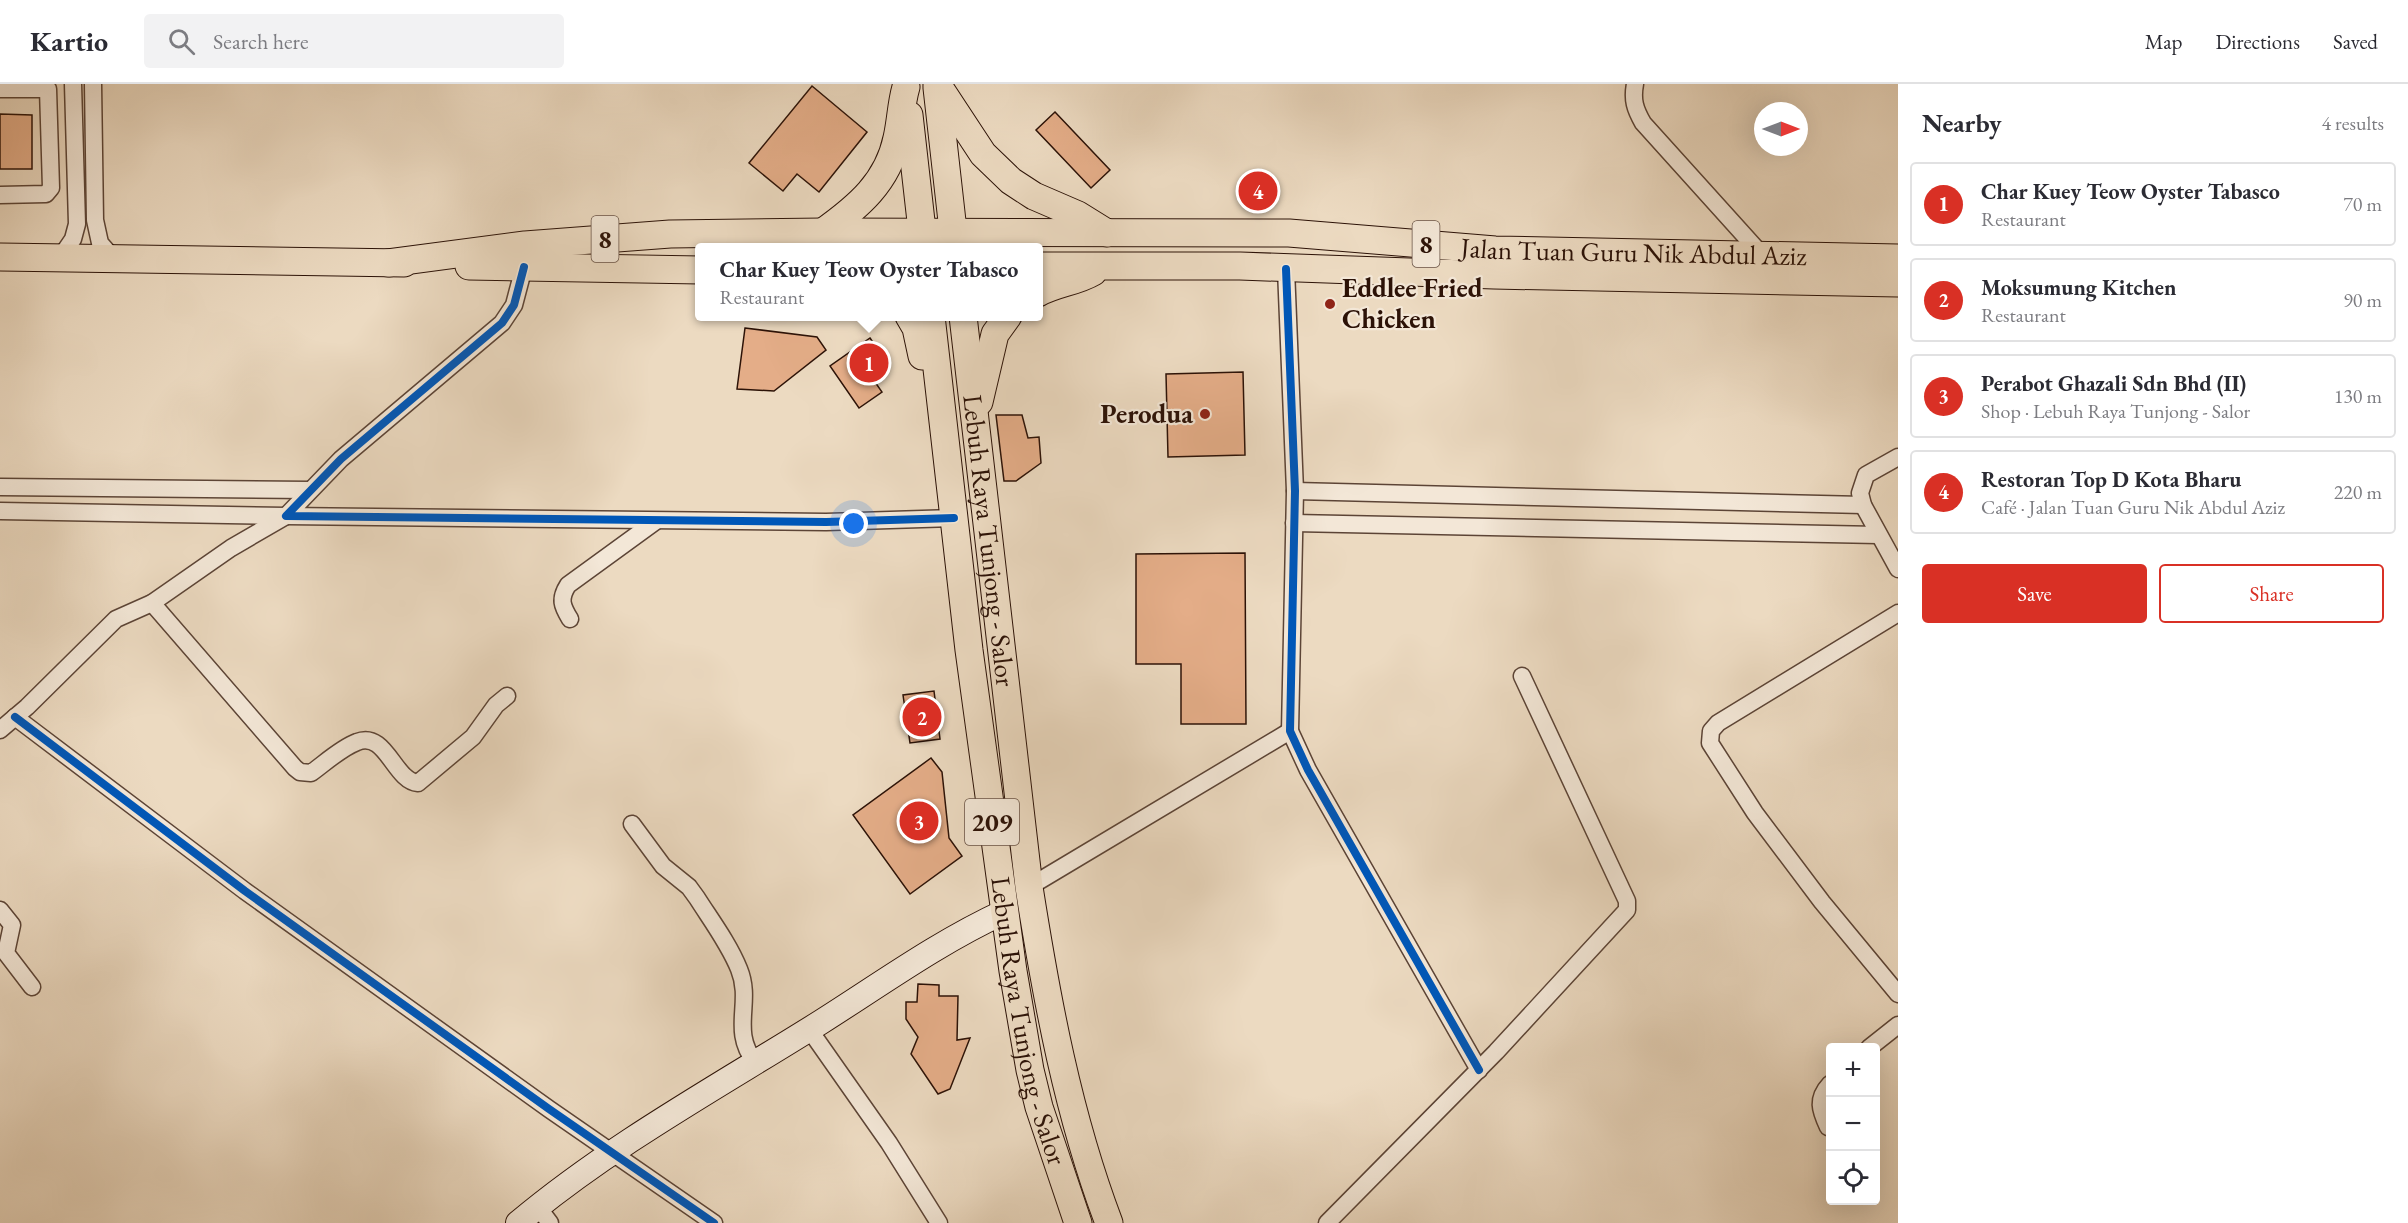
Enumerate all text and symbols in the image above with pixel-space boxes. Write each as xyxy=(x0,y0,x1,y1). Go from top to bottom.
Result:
search box xyxy=(144,14,564,68)
text: Kartio xyxy=(30,23,108,59)
icon: search xyxy=(165,25,198,58)
text: Search here xyxy=(213,27,309,56)
text: Map xyxy=(2145,28,2182,55)
text: Directions xyxy=(2215,28,2300,55)
text: Saved xyxy=(2333,28,2378,55)
north arrow xyxy=(1754,102,1808,156)
text: Nearby xyxy=(1922,106,2002,140)
text: 4 results xyxy=(2321,110,2384,136)
pin: 4 xyxy=(1238,168,1278,214)
text: Char Kuey Teow Oyster Tabasco xyxy=(1981,177,2280,206)
text: 1 xyxy=(1938,191,1949,217)
text: 70 m xyxy=(2343,191,2382,217)
text: Restaurant xyxy=(1981,206,2066,232)
road number: 8 xyxy=(592,216,618,262)
road number: 8 xyxy=(1412,221,1440,267)
street label: Jalan Tuan Guru Nik Abdul Aziz xyxy=(1457,229,1808,273)
popup xyxy=(695,243,1043,321)
text: Char Kuey Teow Oyster Tabasco xyxy=(720,255,1018,284)
place label: Eddlee Fried Chicken xyxy=(1342,270,1483,336)
text: Moksumung Kitchen xyxy=(1981,273,2176,302)
text: Restaurant xyxy=(720,284,804,310)
text: 2 xyxy=(1938,287,1949,313)
text: 90 m xyxy=(2343,287,2382,313)
marker: Eddlee Fried Chicken xyxy=(1323,297,1337,311)
text: Restaurant xyxy=(1981,302,2066,328)
pin: 1 xyxy=(850,340,888,386)
text: Perabot Ghazali Sdn Bhd (II) xyxy=(1981,369,2246,398)
text: 3 xyxy=(1938,383,1949,409)
text: 130 m xyxy=(2334,383,2382,409)
street label: Lebuh Raya Tunjong - Salor xyxy=(955,393,1024,688)
place label: Perodua xyxy=(1100,396,1193,431)
text: Shop · Lebuh Raya Tunjong - Salor xyxy=(1981,398,2250,424)
marker: Perodua xyxy=(1198,407,1212,421)
text: Restoran Top D Kota Bharu xyxy=(1981,465,2241,494)
text: 4 xyxy=(1938,479,1949,505)
text: 220 m xyxy=(2334,479,2382,505)
text: Café · Jalan Tuan Guru Nik Abdul Aziz xyxy=(1981,494,2285,520)
your location xyxy=(839,509,868,538)
button: Save xyxy=(1922,564,2147,623)
button: Share xyxy=(2159,564,2384,623)
pin: 2 xyxy=(902,694,942,740)
pin: 3 xyxy=(900,798,938,844)
road number: 209 xyxy=(965,799,1019,845)
street label: Lebuh Raya Tunjong - Salor xyxy=(983,874,1075,1169)
map controls xyxy=(1826,1043,1880,1205)
button: + xyxy=(1826,1043,1880,1097)
button: − xyxy=(1826,1097,1880,1151)
button: locate xyxy=(1826,1151,1880,1205)

